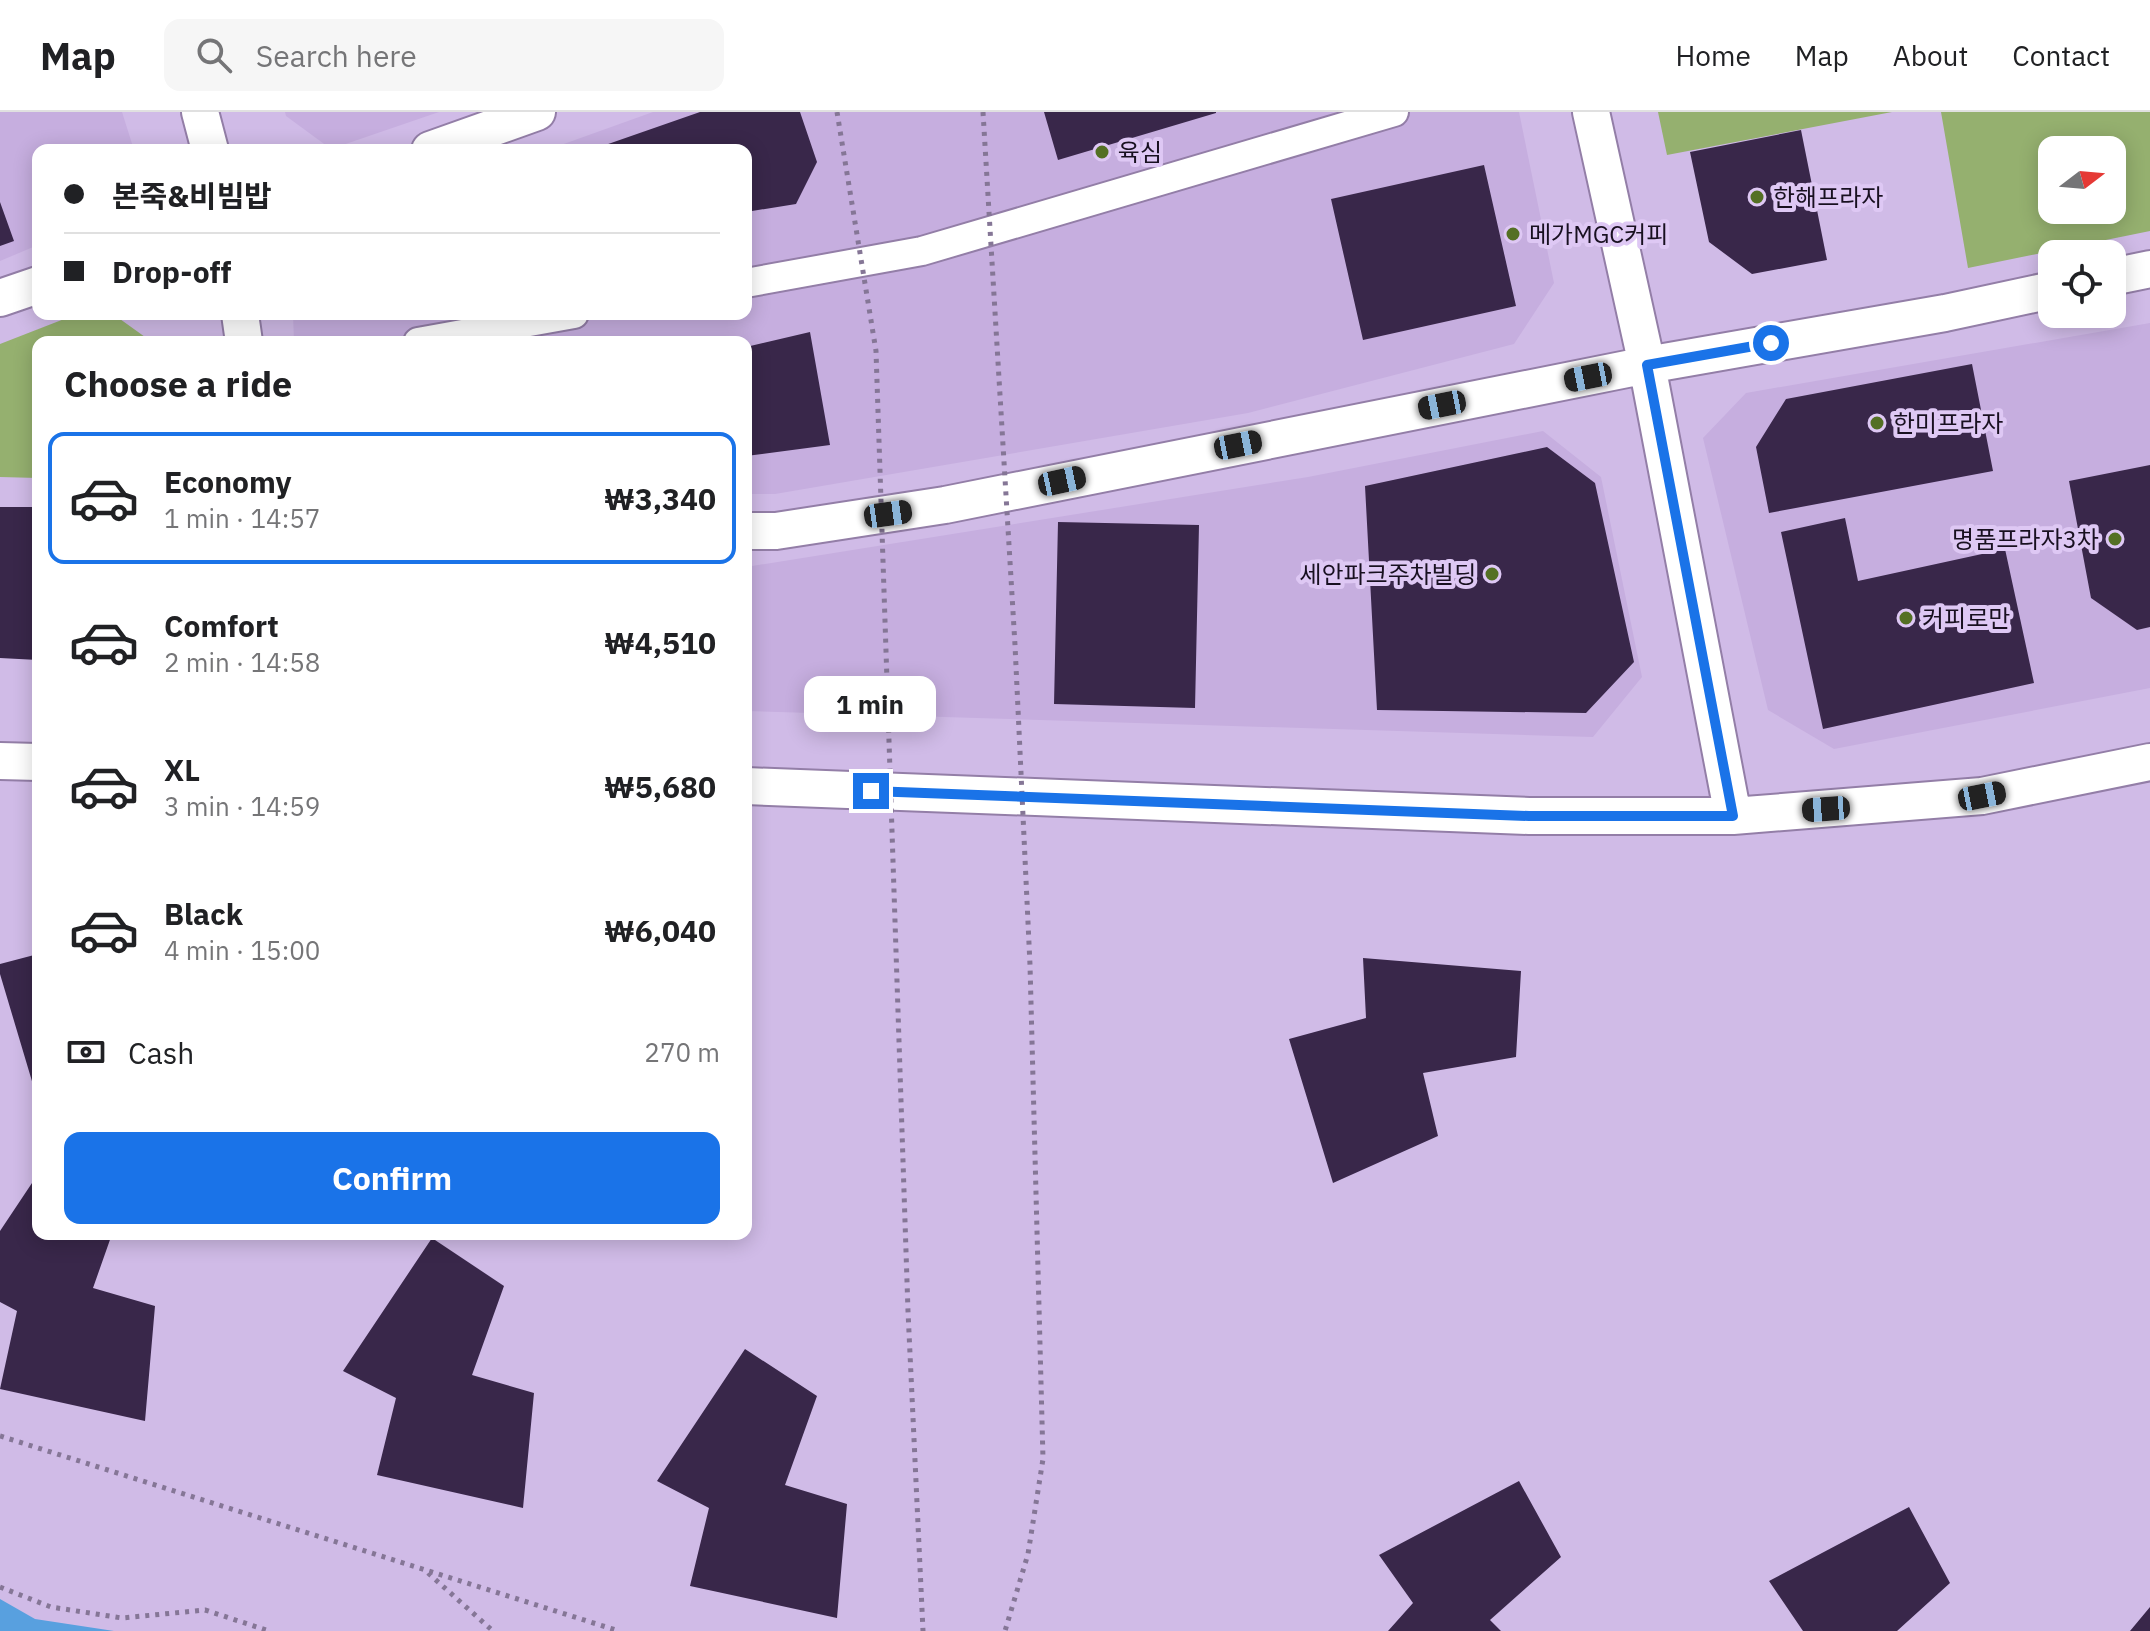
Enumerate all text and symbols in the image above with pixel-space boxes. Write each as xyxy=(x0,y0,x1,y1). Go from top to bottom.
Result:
search box xyxy=(164,19,724,91)
text: Map xyxy=(40,31,116,80)
icon: search xyxy=(192,33,236,77)
text: Search here xyxy=(256,36,417,75)
text: Home xyxy=(1675,37,1751,74)
text: Map xyxy=(1795,37,1849,74)
text: About xyxy=(1893,37,1968,74)
text: Contact xyxy=(2012,37,2110,74)
place label: 육심 xyxy=(1118,136,1162,168)
north arrow xyxy=(2038,136,2126,224)
map controls xyxy=(2038,136,2126,328)
marker: 육심 xyxy=(1093,143,1111,161)
text: 본죽&비빔밥 xyxy=(112,176,272,215)
place label: 한해프라자 xyxy=(1773,181,1883,213)
marker: 한해프라자 xyxy=(1748,188,1766,206)
place label: 메가MGC커피 xyxy=(1529,218,1668,250)
marker: 메가MGC커피 xyxy=(1504,225,1522,243)
button: locate xyxy=(2038,240,2126,328)
text: Drop-off xyxy=(112,252,231,291)
route start xyxy=(1753,325,1789,361)
text: Choose a ride xyxy=(64,360,292,407)
car xyxy=(1562,361,1614,393)
car xyxy=(1416,389,1468,421)
place label: 한미프라자 xyxy=(1893,407,2003,439)
marker: 한미프라자 xyxy=(1868,414,1886,432)
car xyxy=(1212,429,1264,461)
icon: car xyxy=(68,462,140,534)
text: Economy xyxy=(164,462,292,501)
car xyxy=(1036,464,1088,498)
text: ₩3,340 xyxy=(604,479,716,518)
car xyxy=(863,499,913,529)
text: 1 min · 14:57 xyxy=(164,501,320,535)
place label: 명품프라자3차 xyxy=(1952,523,2099,555)
marker: 명품프라자3차 xyxy=(2106,530,2124,548)
place label: 세안파크주차빌딩 xyxy=(1299,558,1476,590)
marker: 세안파크주차빌딩 xyxy=(1483,565,1501,583)
place label: 커피로만 xyxy=(1922,602,2010,634)
icon: car xyxy=(68,606,140,678)
text: Comfort xyxy=(164,606,279,645)
marker: 커피로만 xyxy=(1897,609,1915,627)
text: ₩4,510 xyxy=(604,623,716,662)
text: 2 min · 14:58 xyxy=(164,645,320,679)
callout: 1 min xyxy=(805,675,937,731)
text: 1 min xyxy=(836,687,904,721)
icon: car xyxy=(68,750,140,822)
text: XL xyxy=(164,750,200,789)
text: ₩5,680 xyxy=(604,767,716,806)
route end xyxy=(853,773,889,809)
car xyxy=(1956,780,2008,812)
text: 3 min · 14:59 xyxy=(164,789,320,823)
car xyxy=(1801,795,1851,823)
icon: car xyxy=(68,894,140,966)
text: Black xyxy=(164,894,243,933)
text: ₩6,040 xyxy=(604,911,716,950)
text: 4 min · 15:00 xyxy=(164,933,320,967)
icon: cash xyxy=(64,1030,108,1074)
text: Cash xyxy=(128,1033,194,1072)
text: 270 m xyxy=(644,1035,720,1069)
button: Confirm xyxy=(64,1132,720,1224)

